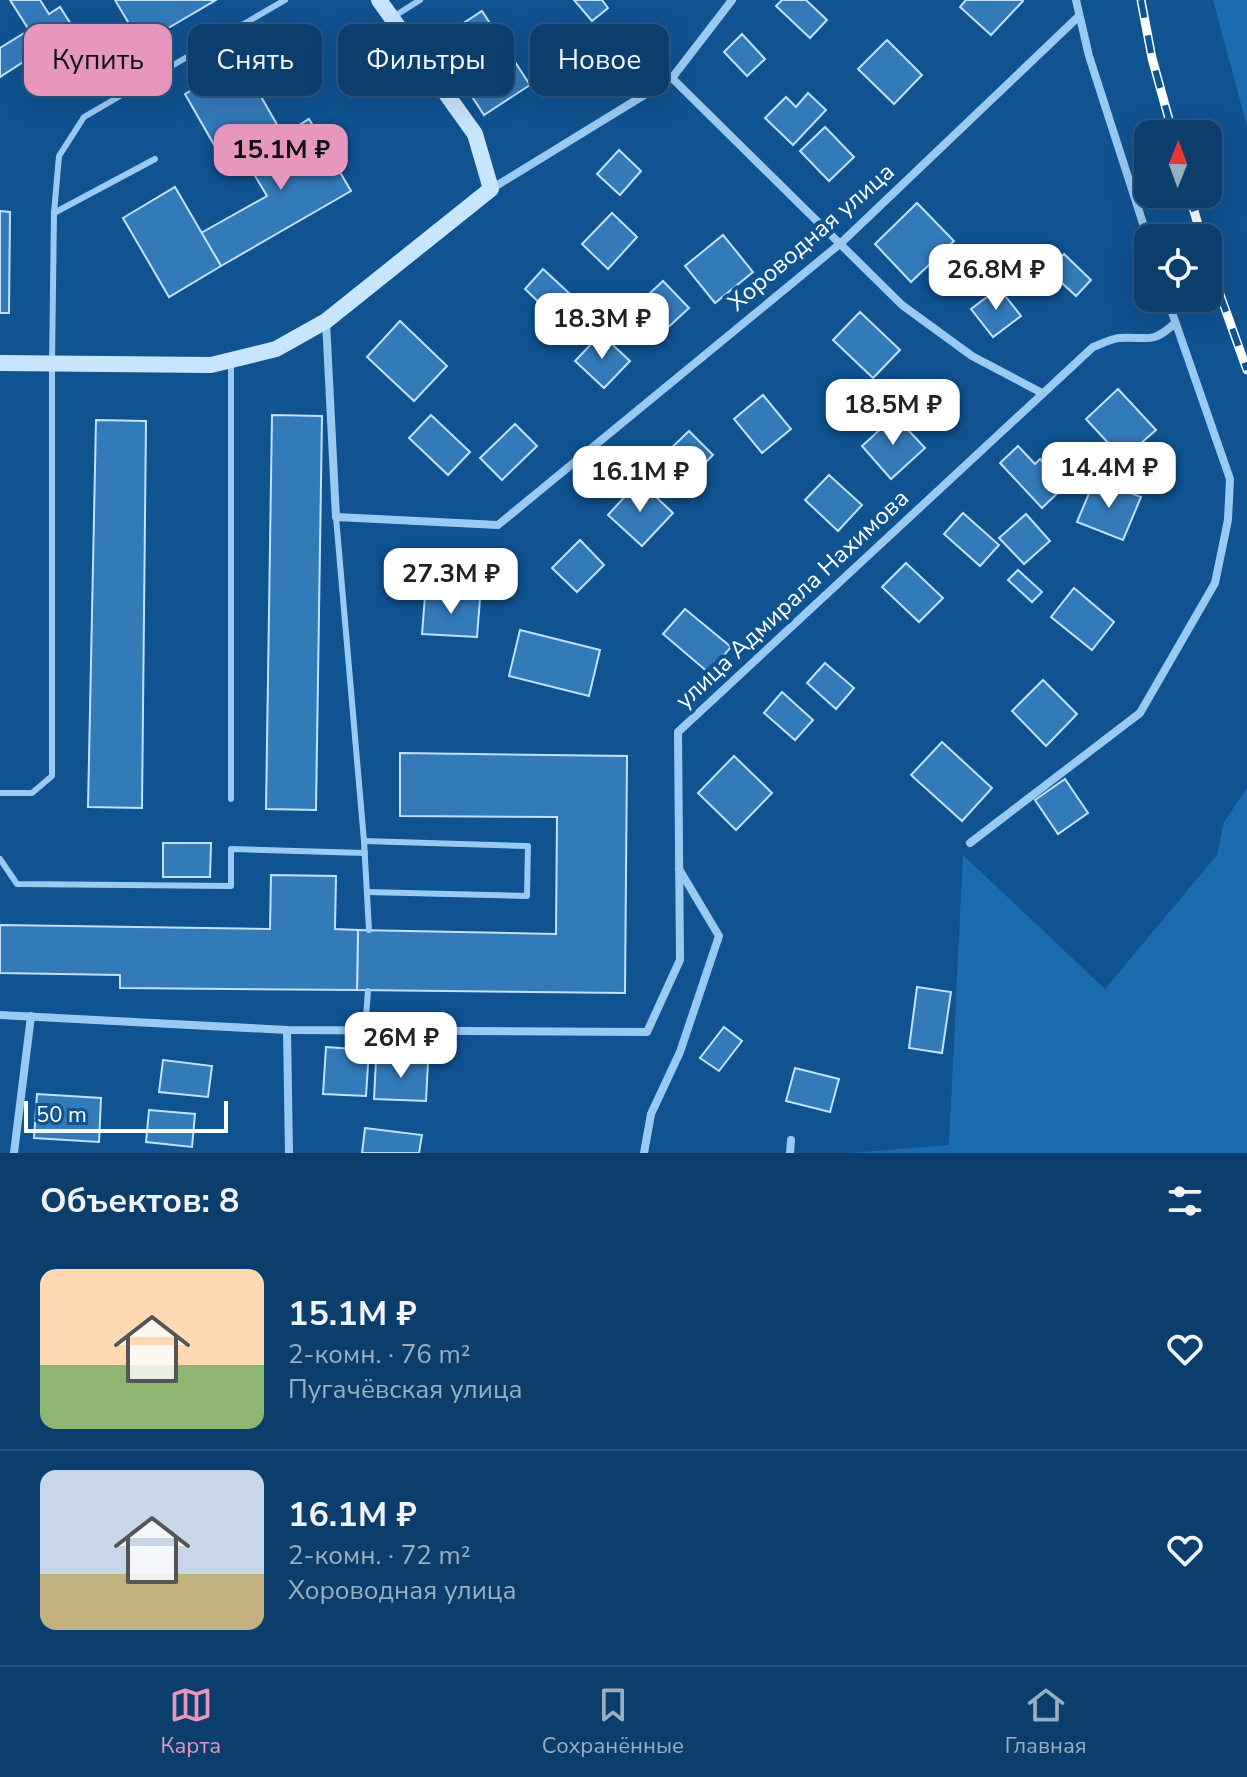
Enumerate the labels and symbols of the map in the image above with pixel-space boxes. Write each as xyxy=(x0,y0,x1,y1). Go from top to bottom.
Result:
north arrow xyxy=(1134,120,1222,208)
pin: 15.1M ₽ xyxy=(207,124,355,192)
street label: Хороводная улица xyxy=(721,156,901,318)
pin: 26.8M ₽ xyxy=(922,244,1070,312)
pin: 18.3M ₽ xyxy=(528,293,676,361)
pin: 18.5M ₽ xyxy=(819,379,967,447)
pin: 14.4M ₽ xyxy=(1035,442,1183,510)
pin: 16.1M ₽ xyxy=(566,446,714,514)
street label: улица Адмирала Нахимова xyxy=(668,482,916,716)
pin: 27.3M ₽ xyxy=(377,548,525,616)
pin: 26M ₽ xyxy=(345,1012,457,1080)
scale bar xyxy=(24,1097,228,1133)

